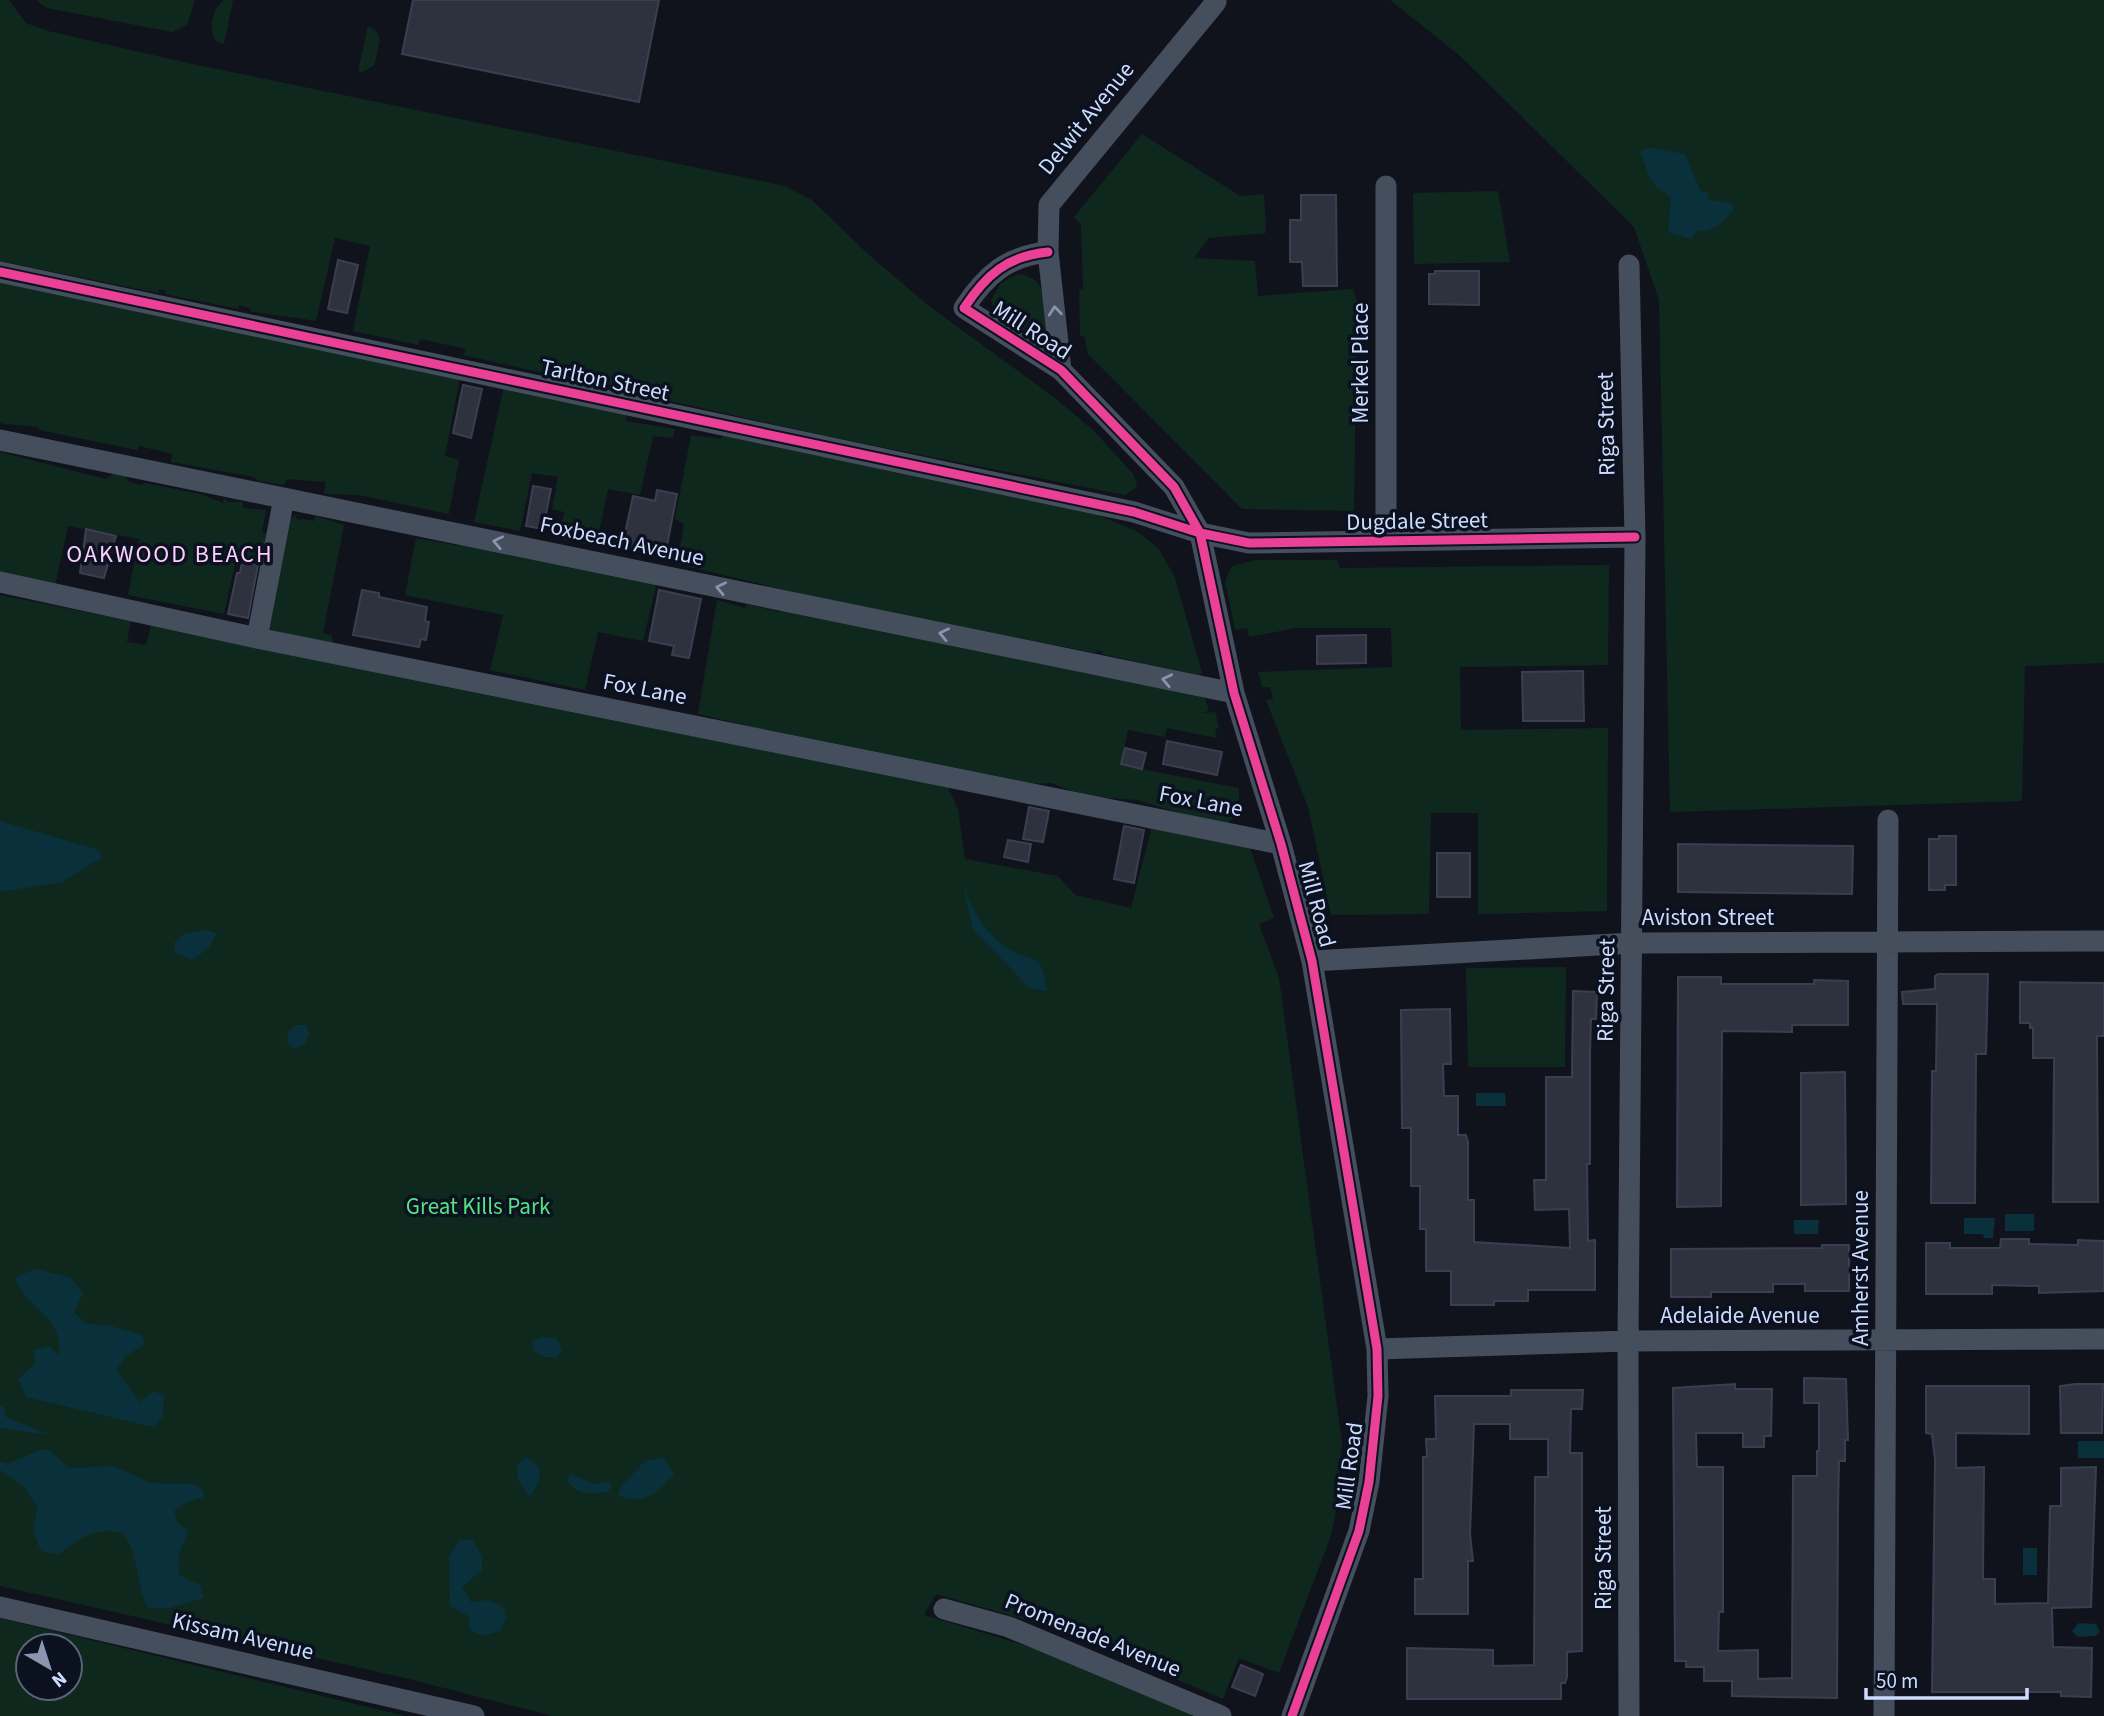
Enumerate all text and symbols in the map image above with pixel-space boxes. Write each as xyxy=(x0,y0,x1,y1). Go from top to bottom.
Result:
street label: Delwit Avenue xyxy=(1030,54,1142,182)
street label: Mill Road xyxy=(986,292,1078,368)
street label: Merkel Place xyxy=(1344,303,1377,423)
one-way arrow xyxy=(1047,305,1062,316)
street label: Tarlton Street xyxy=(538,350,673,410)
street label: Riga Street xyxy=(1589,372,1623,476)
street label: Dugdale Street xyxy=(1346,503,1488,539)
street label: Foxbeach Avenue xyxy=(537,507,707,575)
one-way arrow xyxy=(492,536,504,551)
district label: OAKWOOD BEACH xyxy=(66,537,274,572)
one-way arrow xyxy=(715,581,727,596)
one-way arrow xyxy=(938,627,950,642)
street label: Fox Lane xyxy=(600,665,690,713)
one-way arrow xyxy=(1161,673,1173,688)
street label: Fox Lane xyxy=(1156,777,1246,825)
street label: Mill Road xyxy=(1290,857,1344,951)
street label: Aviston Street xyxy=(1642,901,1775,934)
street label: Riga Street xyxy=(1589,938,1623,1042)
park label: Great Kills Park xyxy=(406,1190,551,1223)
street label: Amherst Avenue xyxy=(1844,1190,1877,1346)
street label: Adelaide Avenue xyxy=(1660,1299,1820,1332)
street label: Mill Road xyxy=(1327,1420,1371,1512)
street label: Riga Street xyxy=(1587,1506,1620,1610)
street label: Promenade Avenue xyxy=(1000,1585,1186,1685)
street label: Kissam Avenue xyxy=(169,1604,317,1668)
north arrow xyxy=(14,1632,84,1702)
scale bar xyxy=(1866,1656,2027,1700)
text: N xyxy=(45,1665,72,1694)
text: 50 m xyxy=(1876,1666,1918,1696)

